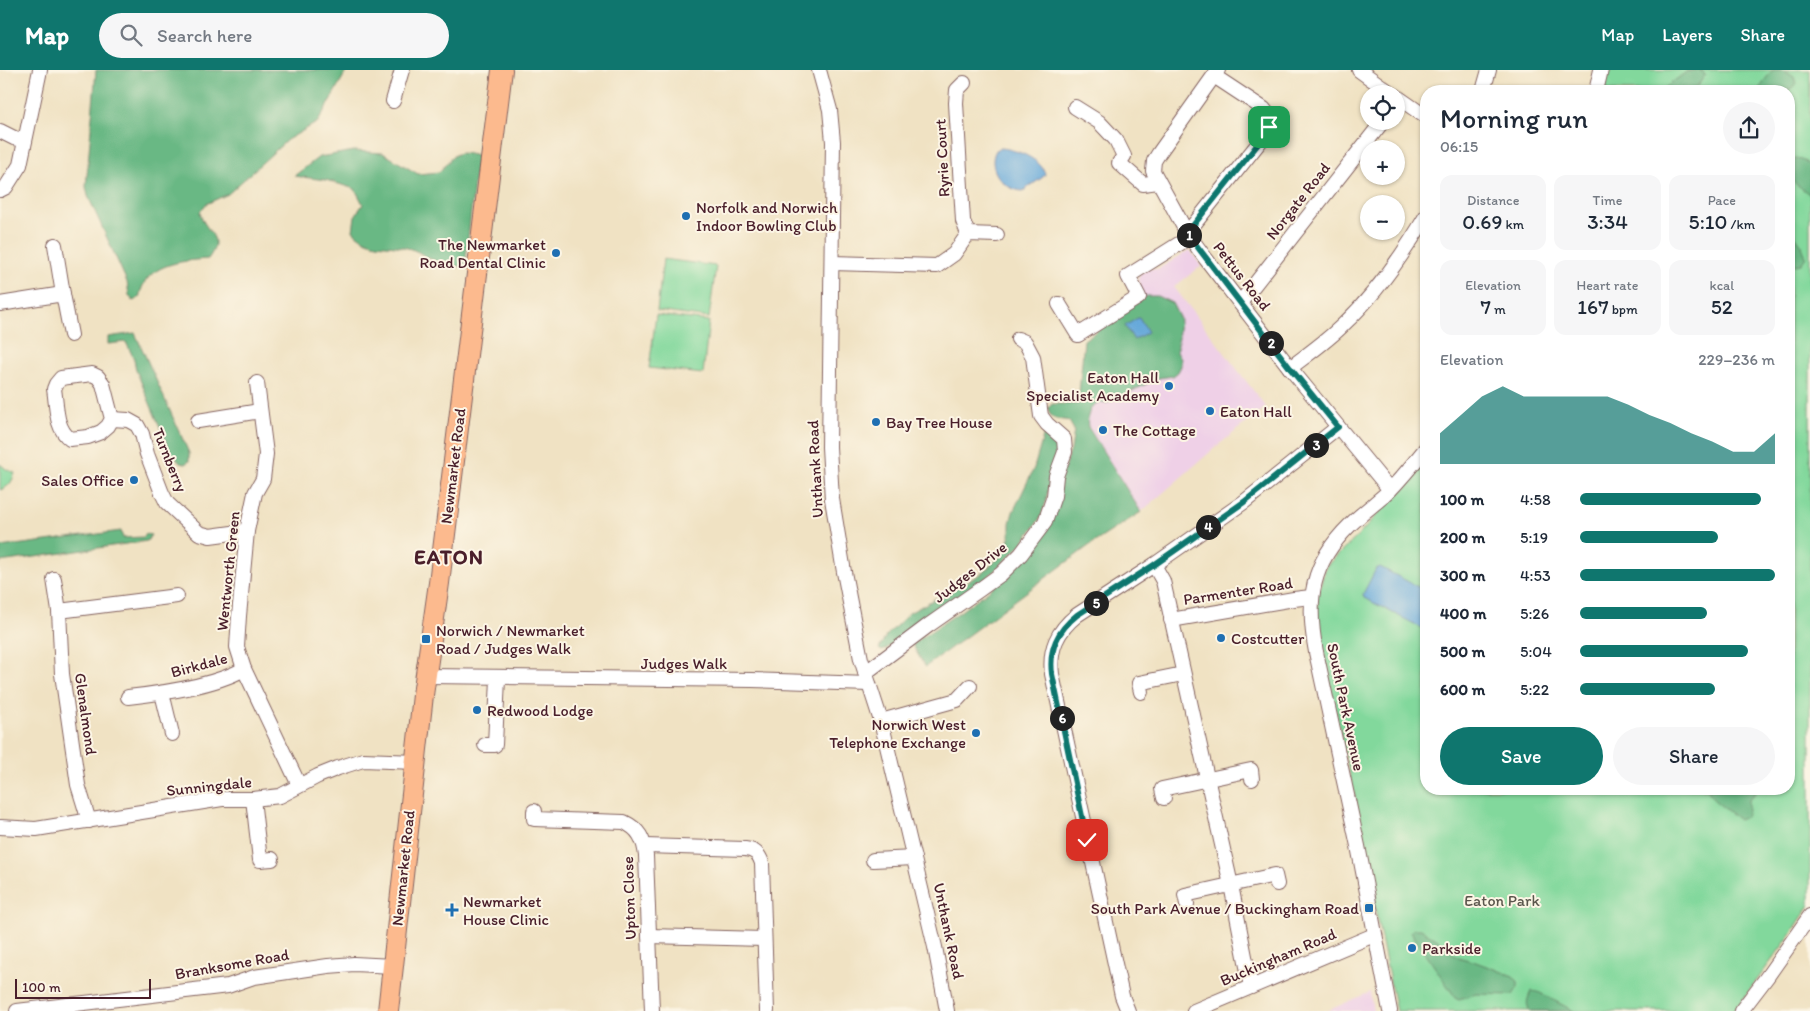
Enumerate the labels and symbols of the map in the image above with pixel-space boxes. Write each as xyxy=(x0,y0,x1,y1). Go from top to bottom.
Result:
pin xyxy=(1248,106,1290,148)
street label: Ryrie Court xyxy=(930,119,954,197)
street label: Norgate Road xyxy=(1262,158,1334,244)
place label: Norfolk and Norwich Indoor Bowling Club xyxy=(696,198,838,235)
marker: Norfolk and Norwich Indoor Bowling Club xyxy=(680,210,692,222)
pin: 1 xyxy=(1176,222,1202,248)
place label: The Newmarket Road Dental Clinic xyxy=(420,235,546,272)
street label: Pettus Road xyxy=(1209,238,1275,315)
marker: The Newmarket Road Dental Clinic xyxy=(550,247,562,259)
pin: 2 xyxy=(1258,330,1284,356)
place label: Eaton Hall Specialist Academy xyxy=(1026,368,1159,405)
marker: Eaton Hall Specialist Academy xyxy=(1163,380,1175,392)
place label: Eaton Hall xyxy=(1220,402,1292,421)
marker: Eaton Hall xyxy=(1204,405,1216,417)
street label: Newmarket Road xyxy=(436,407,470,525)
place label: Bay Tree House xyxy=(886,413,993,432)
marker: Bay Tree House xyxy=(870,416,882,428)
street label: Unthank Road xyxy=(803,419,827,518)
place label: The Cottage xyxy=(1113,421,1196,440)
marker: The Cottage xyxy=(1097,424,1109,436)
street label: Turnberry xyxy=(149,425,192,495)
pin: 3 xyxy=(1304,432,1328,458)
place label: Sales Office xyxy=(41,471,124,490)
marker: Sales Office xyxy=(128,474,140,486)
street label: Wentworth Green xyxy=(212,510,244,632)
pin: 4 xyxy=(1196,514,1220,540)
street label: Judges Drive xyxy=(929,537,1011,607)
district label: EATON xyxy=(414,544,484,569)
street label: Parmenter Road xyxy=(1182,573,1294,609)
pin: 5 xyxy=(1084,590,1108,616)
place label: Norwich / Newmarket Road / Judges Walk xyxy=(436,621,585,658)
place label: Costcutter xyxy=(1231,629,1305,648)
marker: Costcutter xyxy=(1215,632,1227,644)
marker: Norwich / Newmarket Road / Judges Walk xyxy=(420,633,432,645)
street label: South Park Avenue xyxy=(1323,641,1369,773)
street label: Birkdale xyxy=(169,648,230,682)
street label: Judges Walk xyxy=(641,654,727,673)
street label: Glenalmond xyxy=(71,672,101,757)
place label: Redwood Lodge xyxy=(487,701,593,720)
marker: Redwood Lodge xyxy=(471,704,483,716)
pin: 6 xyxy=(1050,706,1074,730)
place label: Norwich West Telephone Exchange xyxy=(829,715,966,752)
marker: Norwich West Telephone Exchange xyxy=(970,727,982,739)
street label: Sunningdale xyxy=(165,772,253,800)
street label: Newmarket Road xyxy=(387,809,419,927)
pin xyxy=(1066,819,1108,861)
street label: Upton Close xyxy=(618,856,640,940)
street label: Unthank Road xyxy=(930,881,969,981)
park label: Eaton Park xyxy=(1464,891,1540,910)
place label: Newmarket House Clinic xyxy=(463,892,549,929)
place label: South Park Avenue / Buckingham Road xyxy=(1091,899,1359,918)
marker: South Park Avenue / Buckingham Road xyxy=(1363,902,1375,914)
marker: Newmarket House Clinic xyxy=(445,903,459,917)
street label: Buckingham Road xyxy=(1217,924,1339,990)
place label: Parkside xyxy=(1422,939,1482,958)
marker: Parkside xyxy=(1406,942,1418,954)
street label: Branksome Road xyxy=(173,945,291,983)
scale bar xyxy=(15,976,151,999)

